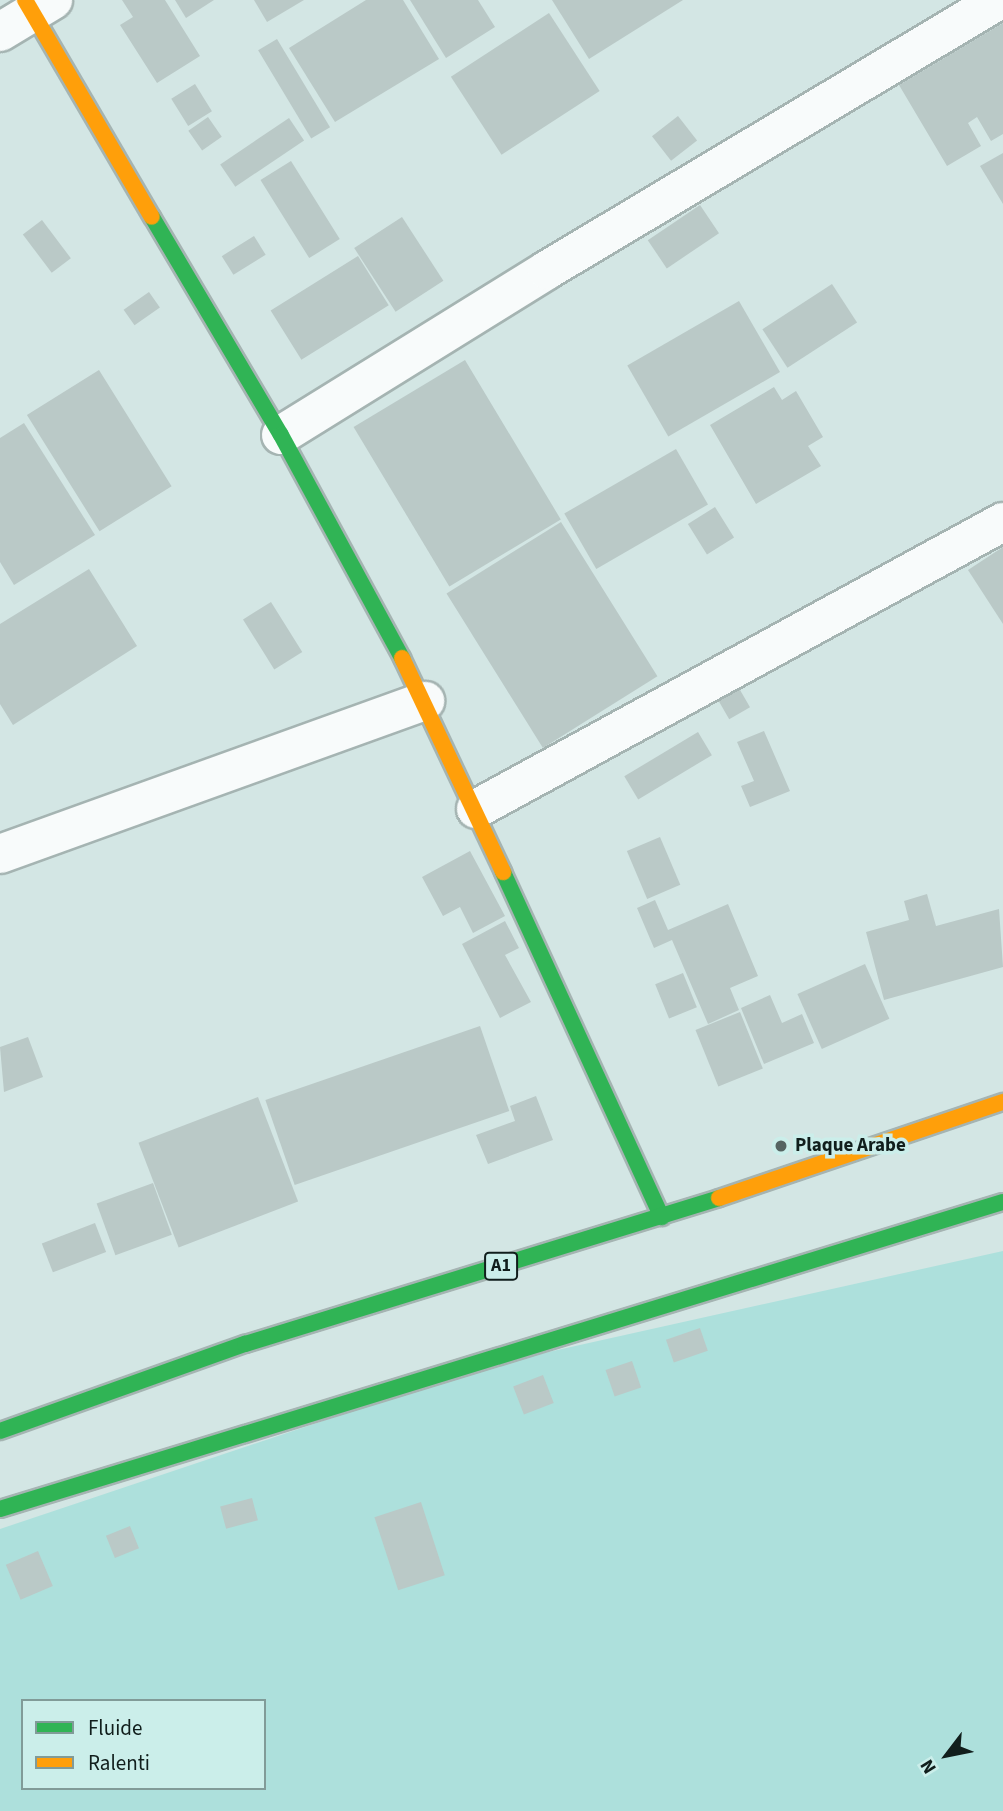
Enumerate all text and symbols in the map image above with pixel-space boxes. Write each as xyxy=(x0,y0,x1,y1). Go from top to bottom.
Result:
place label: Plaque Arabe xyxy=(795,1135,906,1157)
marker: Plaque Arabe xyxy=(773,1138,789,1154)
road number: A1 xyxy=(484,1252,518,1280)
legend xyxy=(21,1699,266,1790)
text: Fluide xyxy=(88,1713,142,1743)
north arrow xyxy=(912,1720,982,1790)
text: Ralenti xyxy=(88,1748,150,1778)
text: N xyxy=(914,1754,944,1779)

